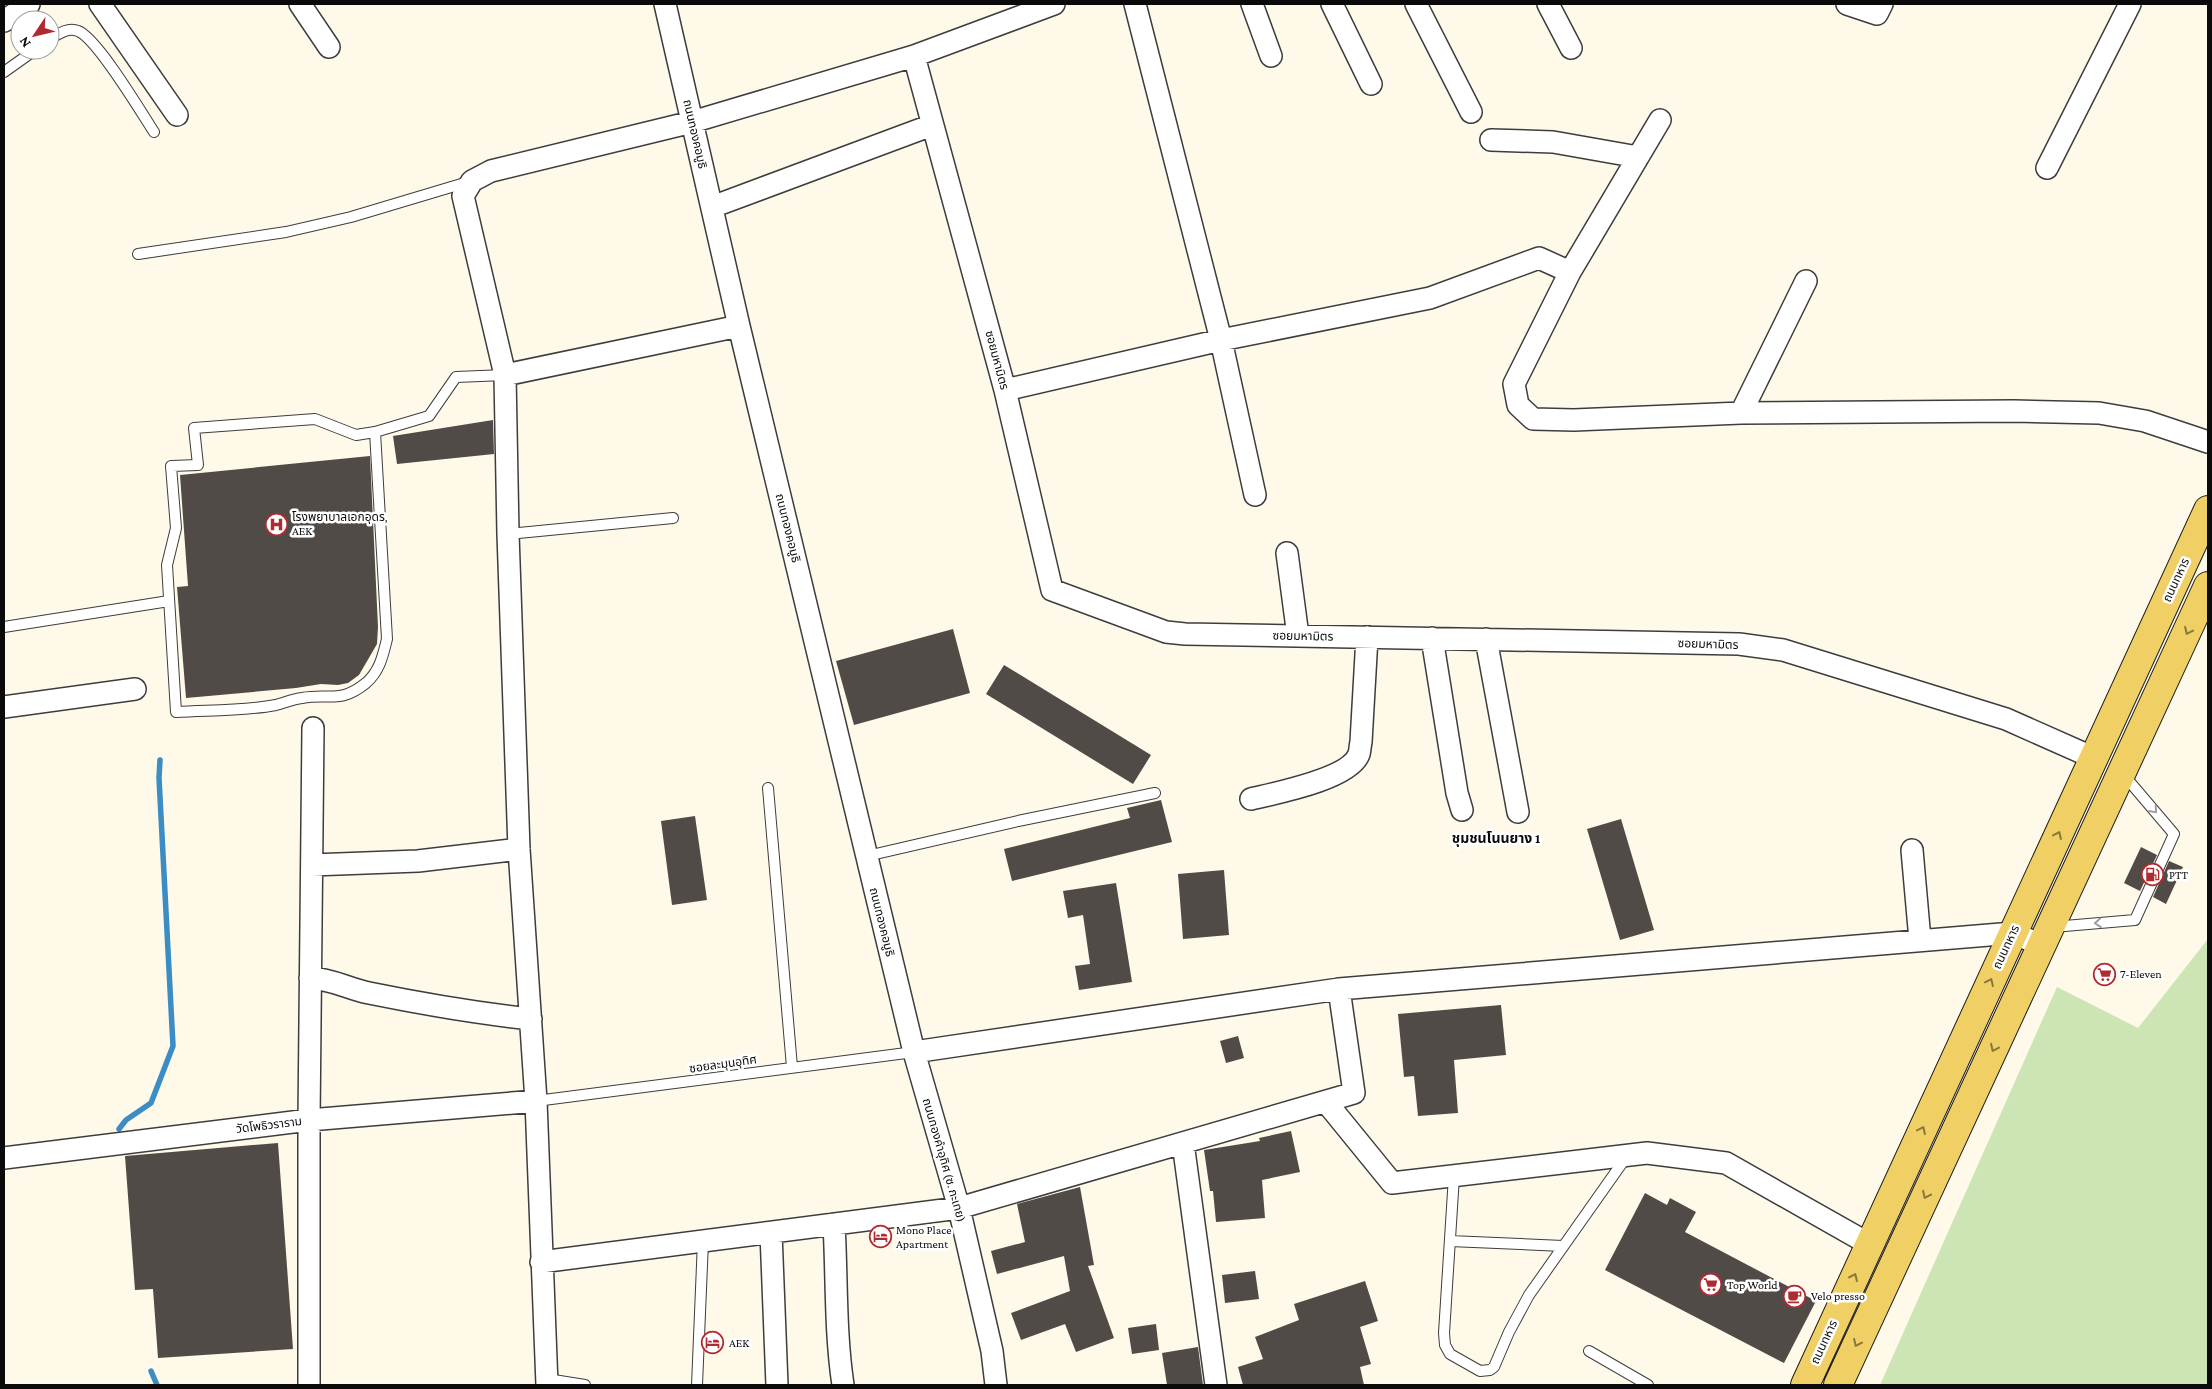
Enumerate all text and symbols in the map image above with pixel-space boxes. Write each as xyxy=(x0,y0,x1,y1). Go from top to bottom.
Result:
north arrow xyxy=(10,10,60,60)
text: N xyxy=(15,34,34,51)
street label: ถนนทองคอมูธิ xyxy=(680,98,710,170)
street label: ซอยมหามิตร xyxy=(982,329,1012,391)
street label: ถนนทองคอมูธิ xyxy=(773,492,803,564)
place label: โรงพยาบาลเอกอุดร, AEK xyxy=(292,510,388,538)
hospital icon: โรงพยาบาลเอกอุดร, AEK xyxy=(264,512,288,536)
street label: ถนนทหาร xyxy=(2160,556,2192,604)
one-way arrow xyxy=(2183,626,2194,635)
street label: ซอยมหามิตร xyxy=(1272,628,1334,644)
street label: ซอยมหามิตร xyxy=(1677,636,1739,652)
one-way arrow xyxy=(2148,804,2156,813)
district label: ชุมชนโนนยาง 1 xyxy=(1452,830,1540,847)
one-way arrow xyxy=(2052,831,2063,840)
fuel station icon: PTT xyxy=(2141,863,2165,887)
place label: PTT xyxy=(2169,868,2189,882)
street label: ถนนทองคอมูธิ xyxy=(867,886,897,958)
one-way arrow xyxy=(2094,917,2102,928)
street label: ถนนทหาร xyxy=(1990,923,2022,971)
supermarket icon: 7-Eleven xyxy=(2092,962,2116,986)
place label: 7-Eleven xyxy=(2120,967,2162,981)
one-way arrow xyxy=(1984,978,1995,987)
one-way arrow xyxy=(1989,1043,2000,1052)
street label: ซอยละมุนอุทิศ xyxy=(688,1052,758,1076)
street label: ถนนทองคำอุทิศ (ซ. กะเทย) xyxy=(920,1096,968,1224)
street label: วัดโพธิวราราม xyxy=(235,1114,303,1136)
one-way arrow xyxy=(1916,1126,1927,1135)
one-way arrow xyxy=(1921,1190,1932,1199)
place label: Mono Place Apartment xyxy=(896,1223,952,1251)
hotel icon: Mono Place Apartment xyxy=(868,1225,892,1249)
supermarket icon: Top World xyxy=(1699,1273,1723,1297)
one-way arrow xyxy=(1848,1273,1858,1282)
place label: Top World xyxy=(1727,1278,1778,1292)
cafe icon: Velo presso xyxy=(1783,1284,1807,1308)
place label: Velo presso xyxy=(1811,1289,1865,1303)
street label: ถนนทหาร xyxy=(1808,1318,1840,1366)
hotel icon: AEK xyxy=(701,1331,725,1355)
place label: AEK xyxy=(729,1336,749,1350)
one-way arrow xyxy=(1853,1338,1864,1347)

